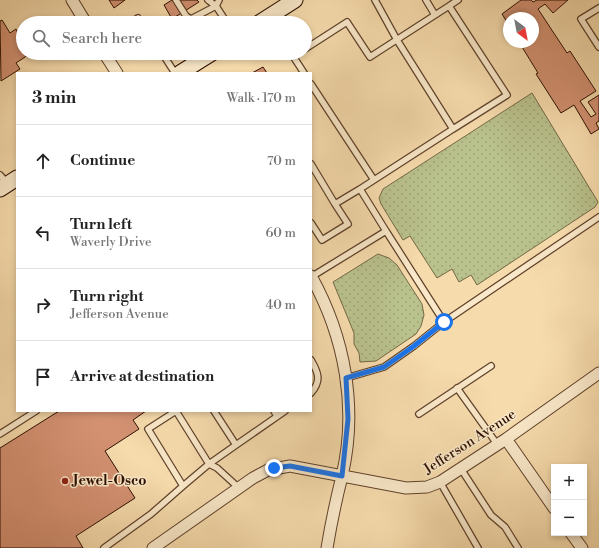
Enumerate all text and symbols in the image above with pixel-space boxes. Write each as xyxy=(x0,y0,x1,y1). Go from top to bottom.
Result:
north arrow xyxy=(503,12,539,48)
search box xyxy=(16,16,312,60)
icon: search xyxy=(30,27,52,49)
text: Search here xyxy=(62,29,142,48)
text: 3 min xyxy=(32,87,76,109)
text: Walk · 170 m xyxy=(226,90,296,106)
icon: ahead xyxy=(32,150,54,172)
text: Continue xyxy=(70,151,135,170)
text: 70 m xyxy=(267,153,296,169)
text: Turn left xyxy=(70,215,132,234)
icon: left xyxy=(32,222,54,244)
text: 60 m xyxy=(265,225,296,241)
text: Waverly Drive xyxy=(70,234,152,250)
text: Turn right xyxy=(70,287,144,306)
icon: right xyxy=(32,294,54,316)
text: 40 m xyxy=(266,297,296,313)
text: Jefferson Avenue xyxy=(70,306,169,322)
route start xyxy=(435,313,453,331)
icon: arrive xyxy=(32,366,54,388)
text: Arrive at destination xyxy=(70,367,214,386)
street label: Jefferson Avenue xyxy=(420,405,519,479)
route end xyxy=(265,459,283,477)
map controls xyxy=(551,464,587,536)
button: + xyxy=(551,464,587,500)
place label: Jewel-Osco xyxy=(71,472,146,490)
marker: Jewel-Osco xyxy=(60,476,70,486)
button: − xyxy=(551,500,587,536)

